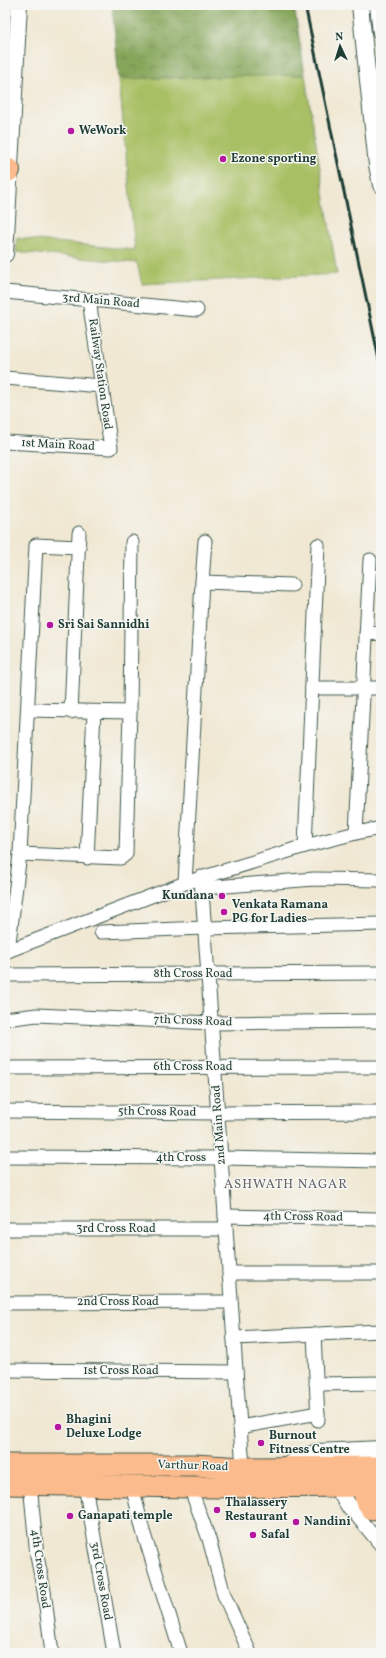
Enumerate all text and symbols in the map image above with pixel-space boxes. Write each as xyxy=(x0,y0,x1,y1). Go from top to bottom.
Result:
north arrow xyxy=(320,26,360,66)
text: N xyxy=(335,30,344,45)
place label: WeWork xyxy=(79,123,127,139)
marker: WeWork xyxy=(66,126,76,136)
place label: Ezone sporting xyxy=(231,151,317,167)
marker: Ezone sporting xyxy=(218,154,228,164)
street label: 3rd Main Road xyxy=(62,290,141,312)
street label: Railway Station Road xyxy=(84,317,116,431)
street label: 1st Main Road xyxy=(21,435,96,455)
place label: Sri Sai Sannidhi xyxy=(58,617,149,633)
marker: Sri Sai Sannidhi xyxy=(45,620,55,630)
place label: Kundana xyxy=(162,888,214,904)
marker: Kundana xyxy=(217,891,227,901)
place label: Venkata Ramana PG for Ladies xyxy=(232,897,328,927)
marker: Venkata Ramana PG for Ladies xyxy=(219,907,229,917)
street label: 8th Cross Road xyxy=(154,966,233,982)
street label: 7th Cross Road xyxy=(153,1012,233,1030)
street label: 6th Cross Road xyxy=(154,1059,233,1075)
street label: 2nd Main Road xyxy=(208,1084,230,1166)
street label: 5th Cross Road xyxy=(118,1103,197,1121)
street label: 4th Cross xyxy=(156,1150,206,1166)
district label: ASHWATH NAGAR xyxy=(224,1176,348,1194)
street label: 4th Cross Road xyxy=(263,1208,343,1226)
street label: 3rd Cross Road xyxy=(76,1221,156,1237)
street label: 2nd Cross Road xyxy=(77,1294,159,1310)
street label: 1st Cross Road xyxy=(83,1363,159,1379)
place label: Bhagini Deluxe Lodge xyxy=(66,1412,142,1442)
marker: Bhagini Deluxe Lodge xyxy=(53,1422,63,1432)
place label: Burnout Fitness Centre xyxy=(269,1428,350,1458)
marker: Burnout Fitness Centre xyxy=(256,1438,266,1448)
street label: Varthur Road xyxy=(157,1457,229,1475)
place label: Thalassery Restaurant xyxy=(225,1495,288,1525)
marker: Thalassery Restaurant xyxy=(212,1505,222,1515)
place label: Ganapati temple xyxy=(78,1508,173,1524)
marker: Ganapati temple xyxy=(65,1511,75,1521)
place label: Nandini xyxy=(304,1514,351,1530)
marker: Nandini xyxy=(291,1517,301,1527)
place label: Safal xyxy=(261,1527,290,1543)
street label: 4th Cross Road xyxy=(27,1528,54,1610)
marker: Safal xyxy=(248,1530,258,1540)
street label: 3rd Cross Road xyxy=(86,1541,116,1622)

